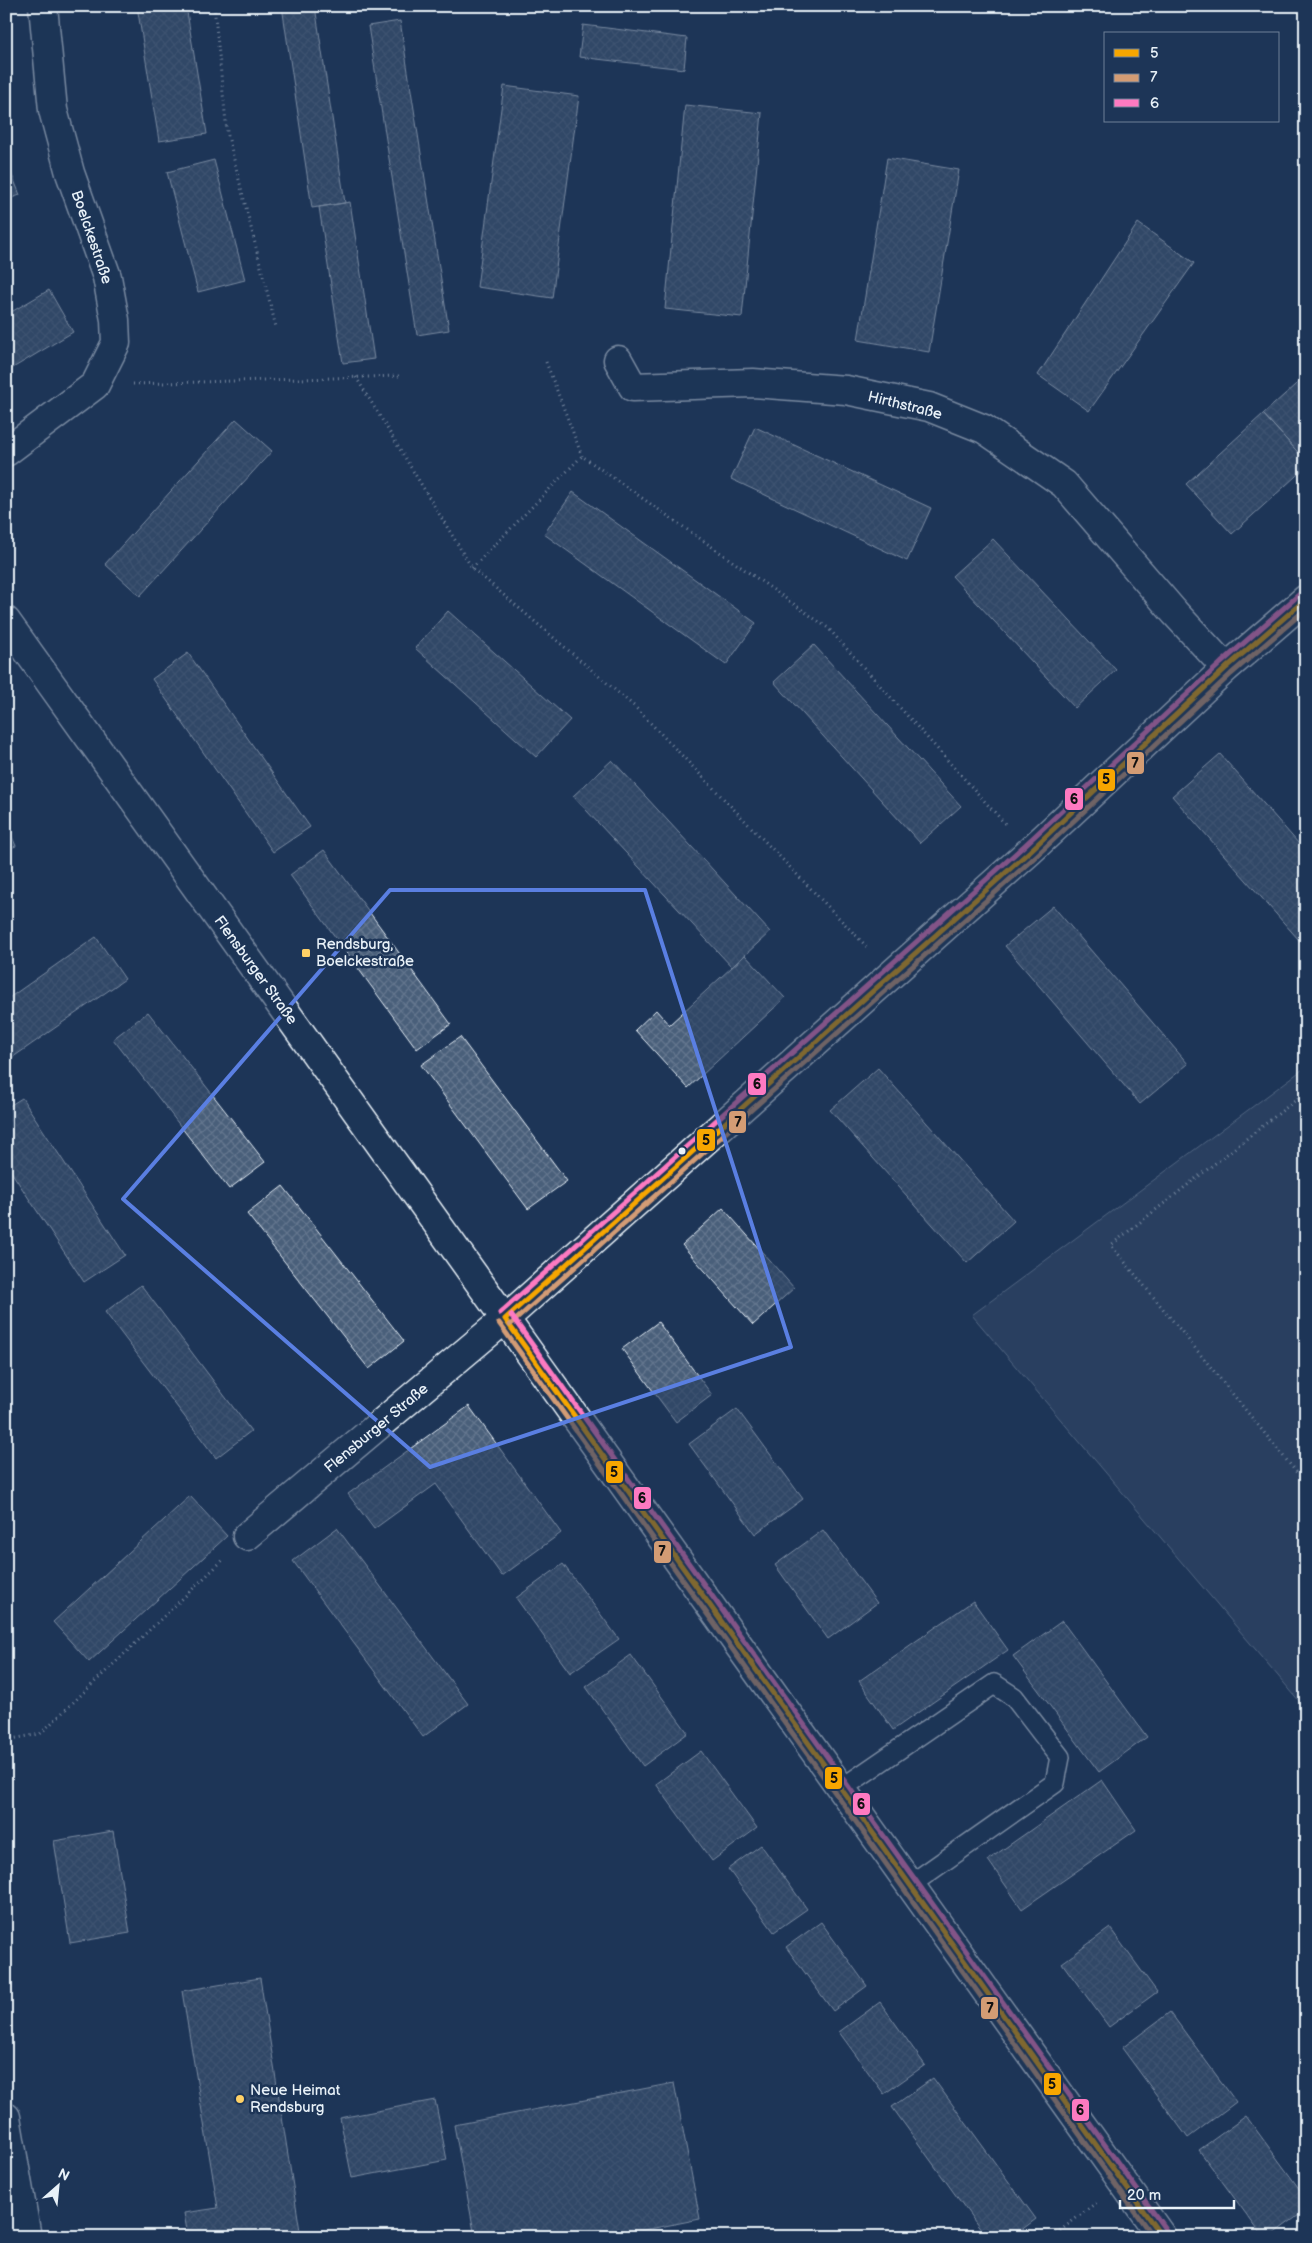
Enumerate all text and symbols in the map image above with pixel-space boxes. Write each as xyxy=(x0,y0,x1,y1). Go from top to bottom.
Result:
legend xyxy=(1104,32,1280,122)
text: 5 xyxy=(1150,44,1159,63)
text: 7 xyxy=(1150,68,1158,87)
text: 6 xyxy=(1150,94,1159,113)
street label: Boelckestraße xyxy=(67,188,116,287)
street label: Hirthstraße xyxy=(866,387,944,424)
line badge: 7 xyxy=(1126,751,1145,775)
text: 7 xyxy=(1131,755,1139,772)
line badge: 5 xyxy=(1097,768,1116,792)
text: 5 xyxy=(1102,771,1110,788)
line badge: 6 xyxy=(1064,787,1084,811)
text: 6 xyxy=(1070,791,1078,808)
street label: Flensburger Straße xyxy=(210,912,302,1029)
place label: Rendsburg, Boelckestraße xyxy=(316,935,414,971)
marker: Rendsburg, Boelckestraße xyxy=(300,947,312,959)
line badge: 6 xyxy=(747,1072,767,1096)
text: 6 xyxy=(753,1076,761,1093)
line badge: 7 xyxy=(728,1110,747,1134)
text: 7 xyxy=(734,1114,742,1131)
line badge: 5 xyxy=(696,1128,716,1152)
text: 5 xyxy=(702,1132,710,1149)
unlabelled marker xyxy=(677,1146,687,1156)
street label: Flensburger Straße xyxy=(320,1379,432,1477)
line badge: 5 xyxy=(605,1460,624,1484)
text: 5 xyxy=(610,1464,618,1481)
line badge: 6 xyxy=(633,1486,652,1510)
text: 6 xyxy=(638,1490,646,1507)
line badge: 7 xyxy=(653,1540,672,1564)
text: 7 xyxy=(658,1543,666,1560)
line badge: 5 xyxy=(824,1766,843,1790)
text: 5 xyxy=(830,1770,838,1787)
line badge: 6 xyxy=(852,1792,871,1816)
text: 6 xyxy=(857,1796,865,1813)
line badge: 7 xyxy=(980,1996,999,2020)
text: 7 xyxy=(986,2000,994,2017)
line badge: 5 xyxy=(1043,2072,1062,2096)
text: 5 xyxy=(1048,2076,1056,2093)
place label: Neue Heimat Rendsburg xyxy=(250,2081,341,2117)
marker: Neue Heimat Rendsburg xyxy=(234,2093,246,2105)
line badge: 6 xyxy=(1071,2098,1090,2122)
text: 6 xyxy=(1076,2102,1084,2119)
north arrow xyxy=(32,2160,82,2210)
text: N xyxy=(55,2165,72,2185)
scale bar xyxy=(1120,2178,1233,2210)
text: 20 m xyxy=(1127,2186,1161,2205)

